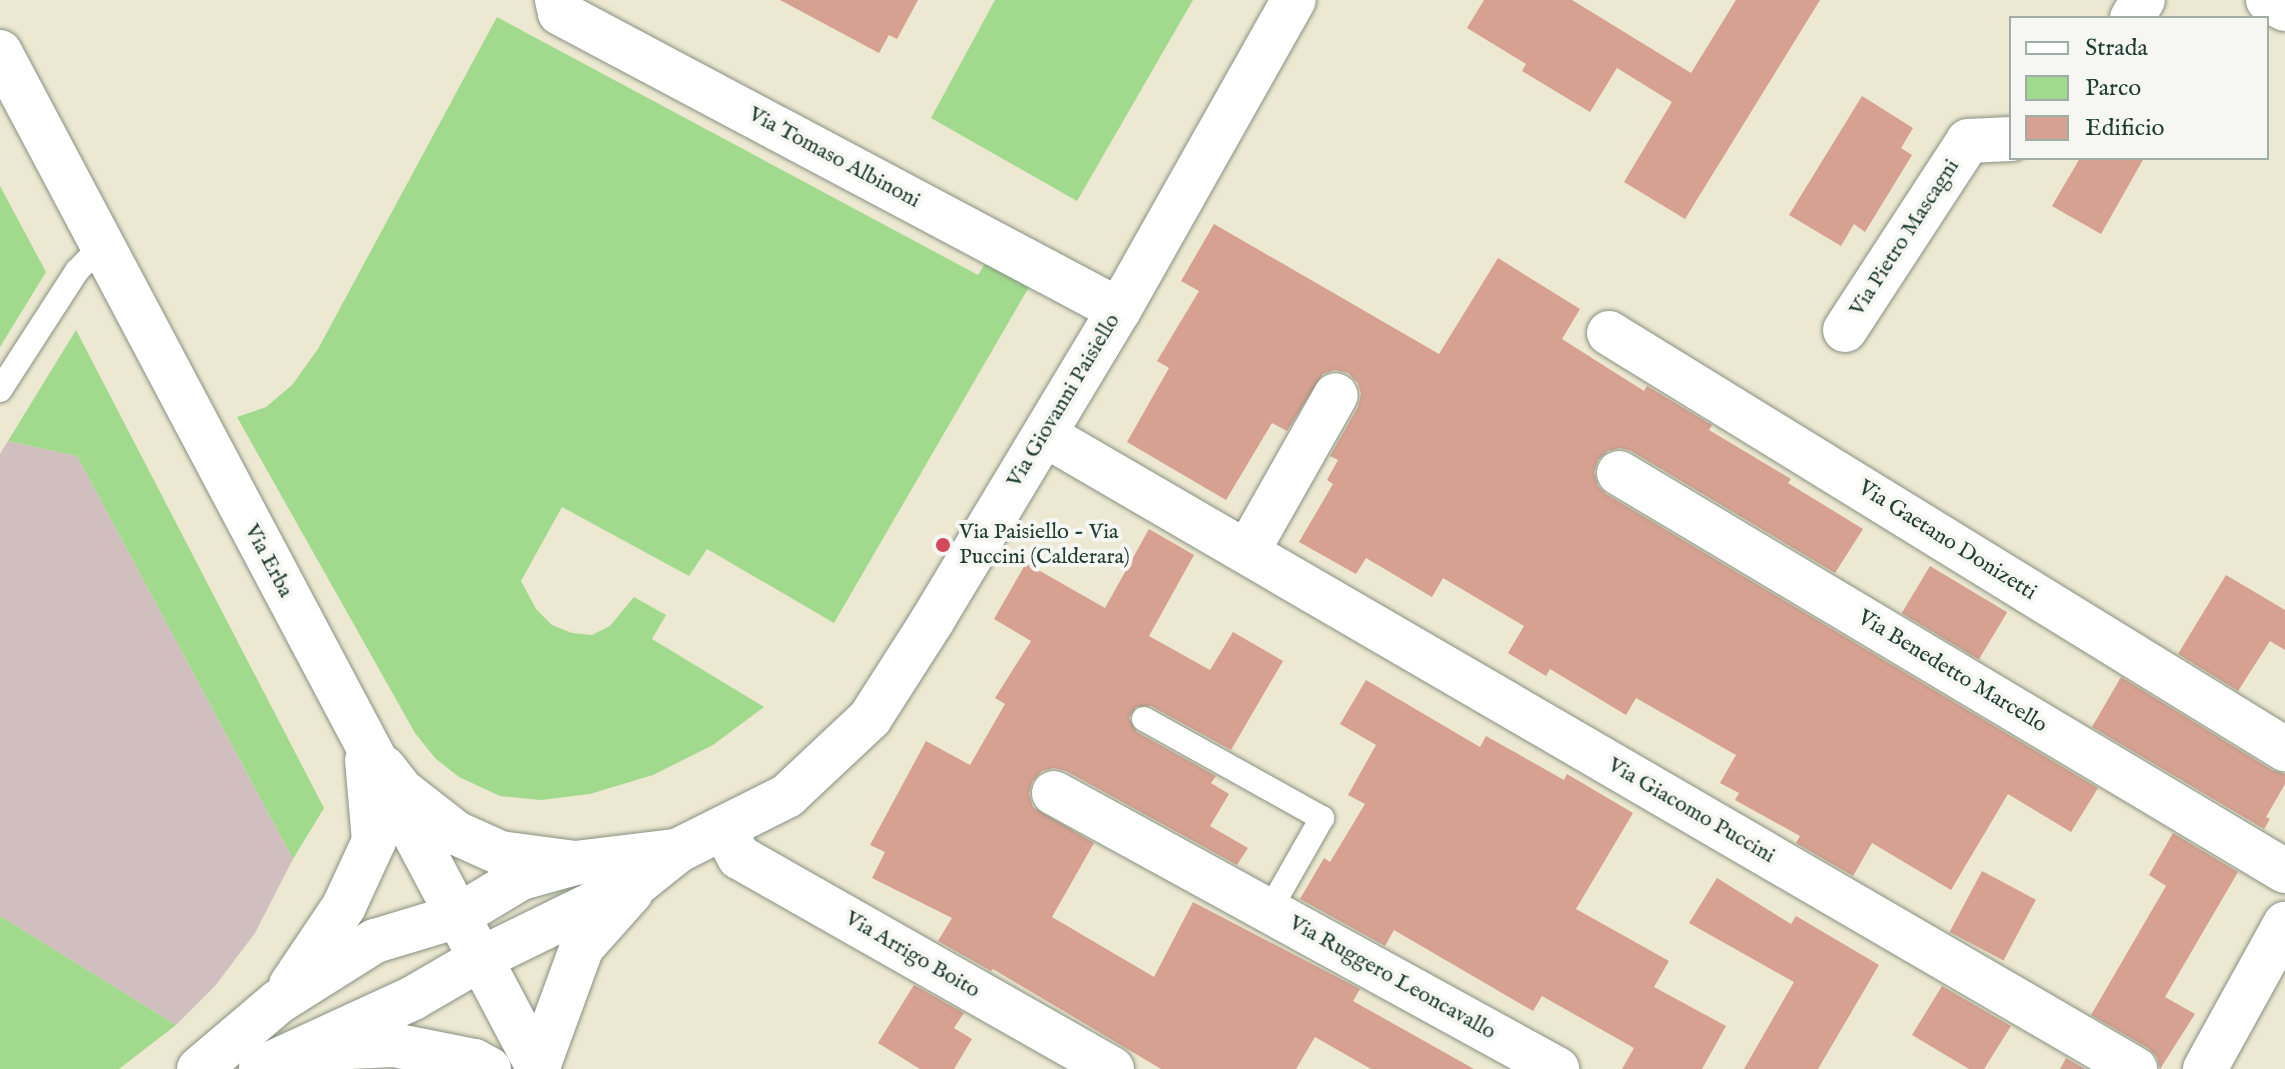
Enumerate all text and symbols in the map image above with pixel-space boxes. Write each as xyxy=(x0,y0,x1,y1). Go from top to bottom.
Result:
legend xyxy=(2009,16,2269,160)
text: Strada xyxy=(2085,33,2148,64)
text: Parco xyxy=(2085,73,2141,104)
street label: Via Tomaso Albinoni xyxy=(744,102,924,214)
text: Edificio xyxy=(2085,113,2164,144)
street label: Via Pietro Mascagni xyxy=(1844,155,1966,321)
street label: Via Giovanni Paisiello xyxy=(1002,309,1126,493)
street label: Via Gaetano Donizetti xyxy=(1853,475,2041,607)
place label: Via Paisiello - Via Puccini (Calderara) xyxy=(959,519,1130,570)
street label: Via Erba xyxy=(238,520,298,602)
marker: Via Paisiello - Via Puccini (Calderara) xyxy=(934,536,952,554)
street label: Via Benedetto Marcello xyxy=(1853,605,2051,739)
street label: Via Giacomo Puccini xyxy=(1603,752,1779,870)
street label: Via Arrigo Boito xyxy=(840,906,984,1004)
street label: Via Ruggero Leoncavallo xyxy=(1284,910,1500,1046)

